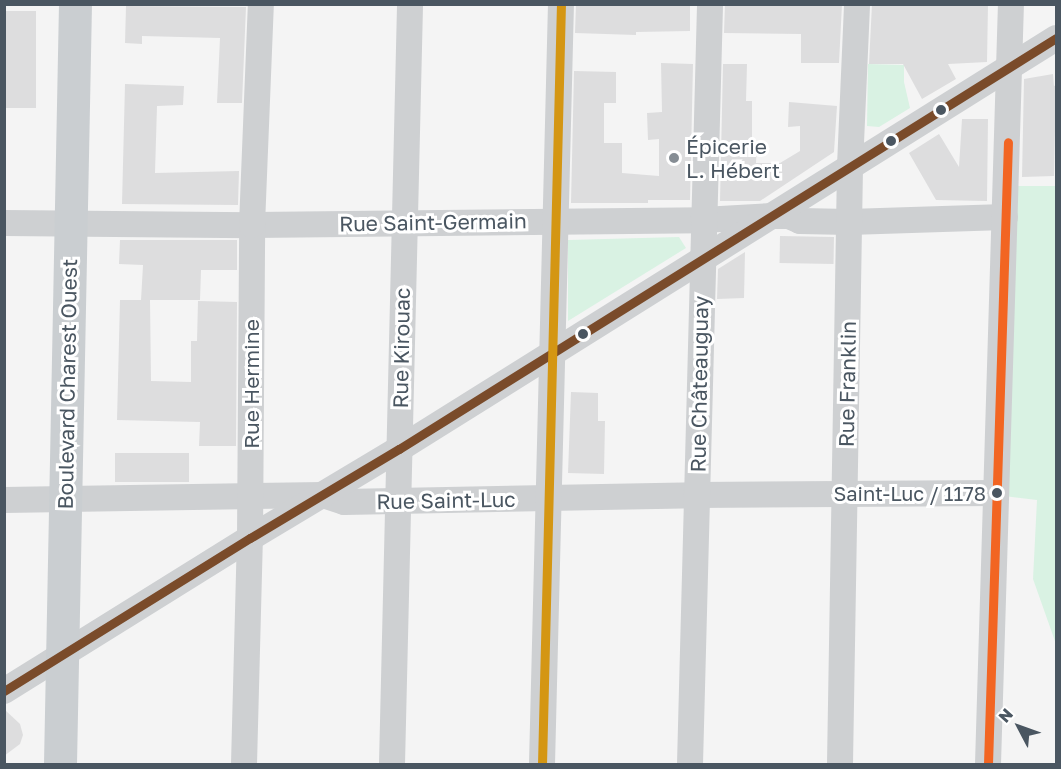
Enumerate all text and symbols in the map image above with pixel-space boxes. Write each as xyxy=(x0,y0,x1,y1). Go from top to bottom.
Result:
unlabelled marker xyxy=(935,104,947,116)
place label: Épicerie L. Hébert xyxy=(686,133,780,183)
unlabelled marker xyxy=(885,135,897,147)
marker: Épicerie L. Hébert xyxy=(667,151,681,165)
street label: Rue Saint-Germain xyxy=(339,208,527,236)
street label: Boulevard Charest Ouest xyxy=(52,258,82,510)
street label: Rue Kirouac xyxy=(387,287,415,409)
street label: Rue Châteauguay xyxy=(685,295,713,473)
street label: Rue Hermine xyxy=(238,319,264,449)
street label: Rue Franklin xyxy=(833,321,861,447)
unlabelled marker xyxy=(577,328,589,340)
place label: Saint-Luc / 1178 xyxy=(833,481,986,505)
street label: Rue Saint-Luc xyxy=(376,486,516,514)
marker: Saint-Luc / 1178 xyxy=(991,487,1003,499)
north arrow xyxy=(989,697,1049,757)
text: N xyxy=(994,704,1017,726)

